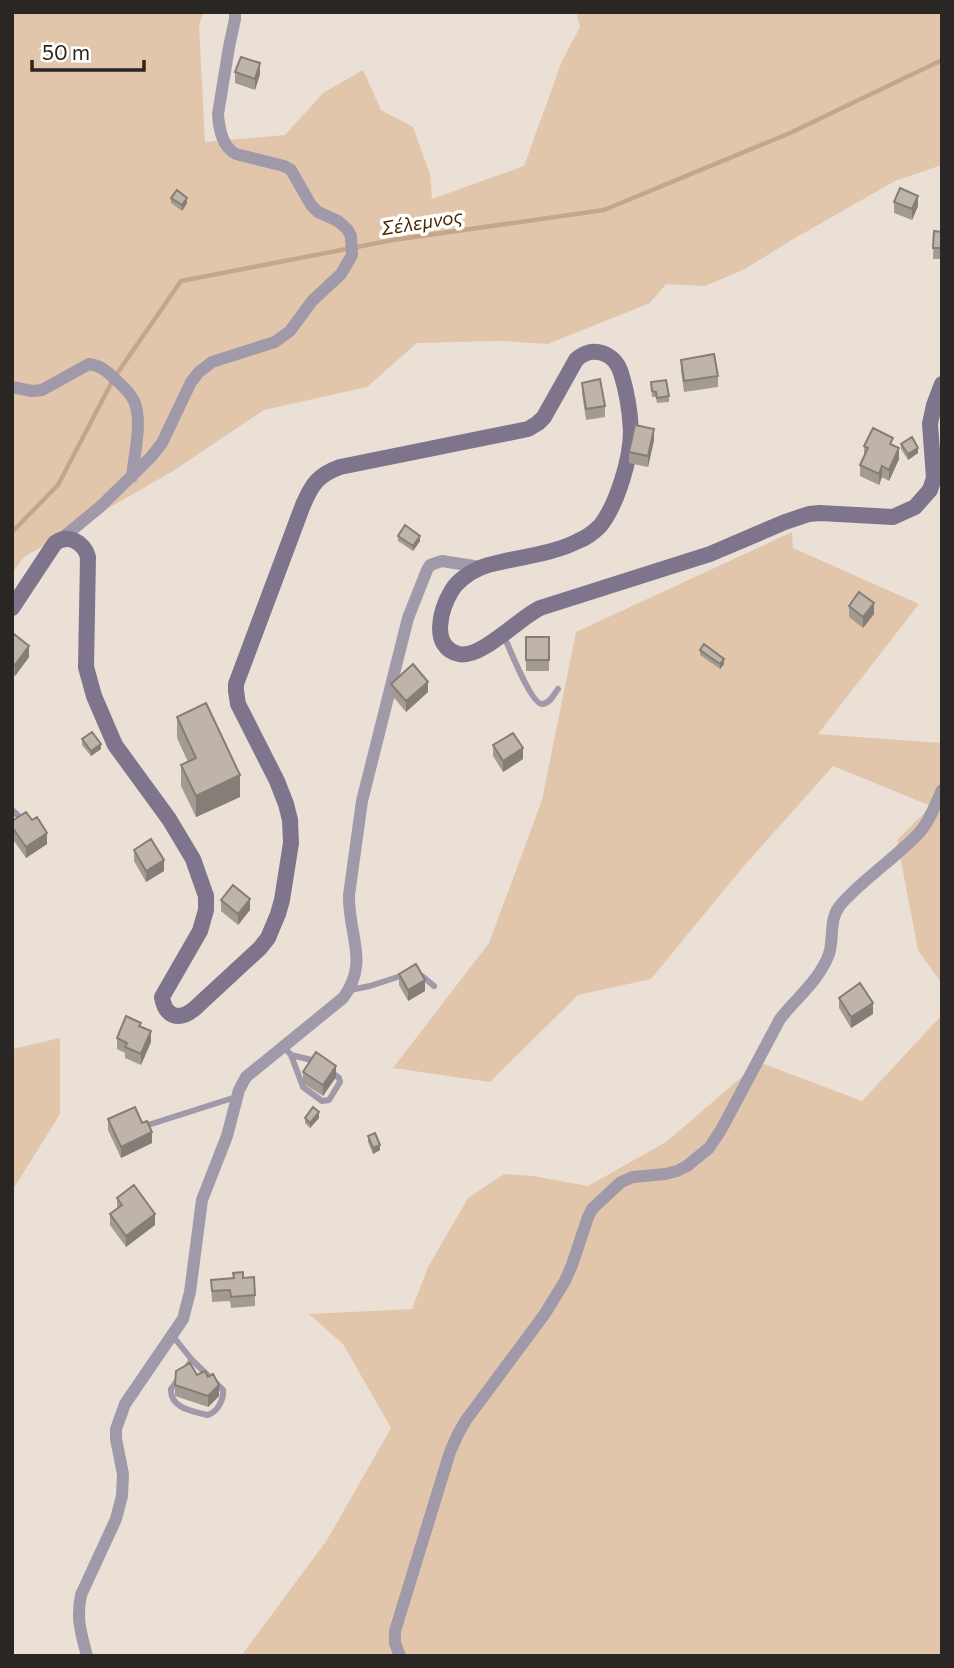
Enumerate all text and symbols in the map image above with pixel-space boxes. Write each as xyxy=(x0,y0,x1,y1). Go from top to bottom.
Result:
scale bar xyxy=(32,28,144,72)
text: 50 m xyxy=(42,39,90,64)
water label: Σέλεμνος xyxy=(379,204,465,239)

